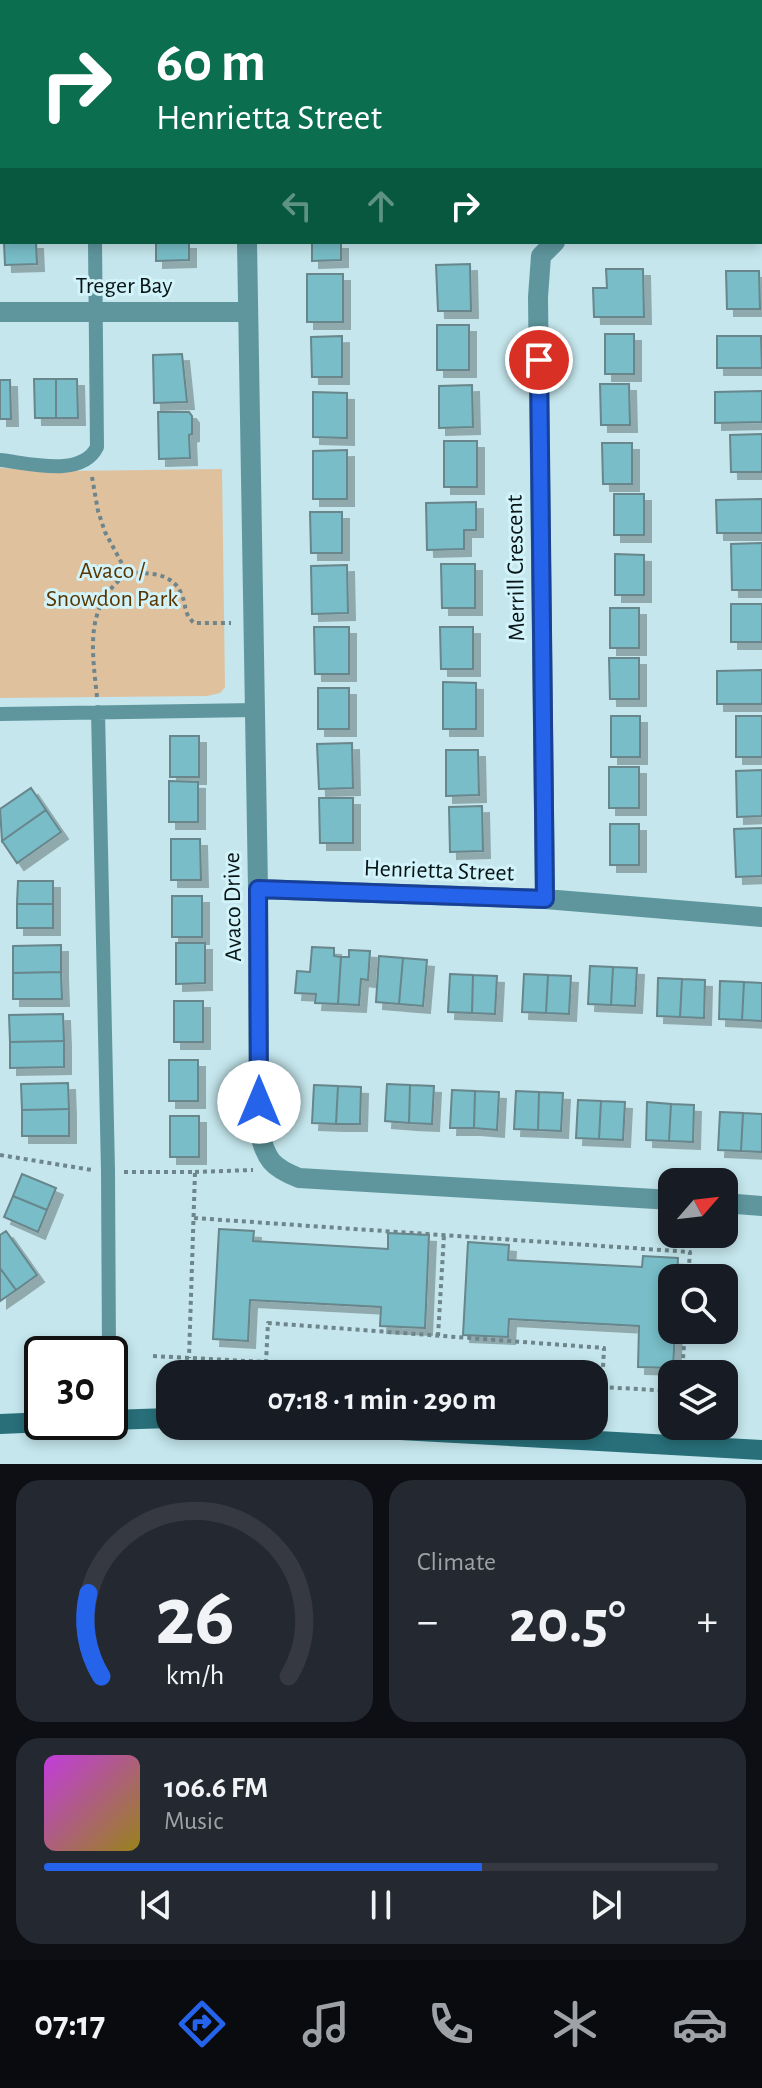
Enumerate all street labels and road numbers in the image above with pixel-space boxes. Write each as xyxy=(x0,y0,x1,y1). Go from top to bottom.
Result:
street label: Treger Bay xyxy=(75,274,173,298)
street label: Merrill Crescent xyxy=(503,494,529,642)
street label: Avaco Drive xyxy=(220,852,246,962)
street label: Henrietta Street xyxy=(363,856,515,886)

